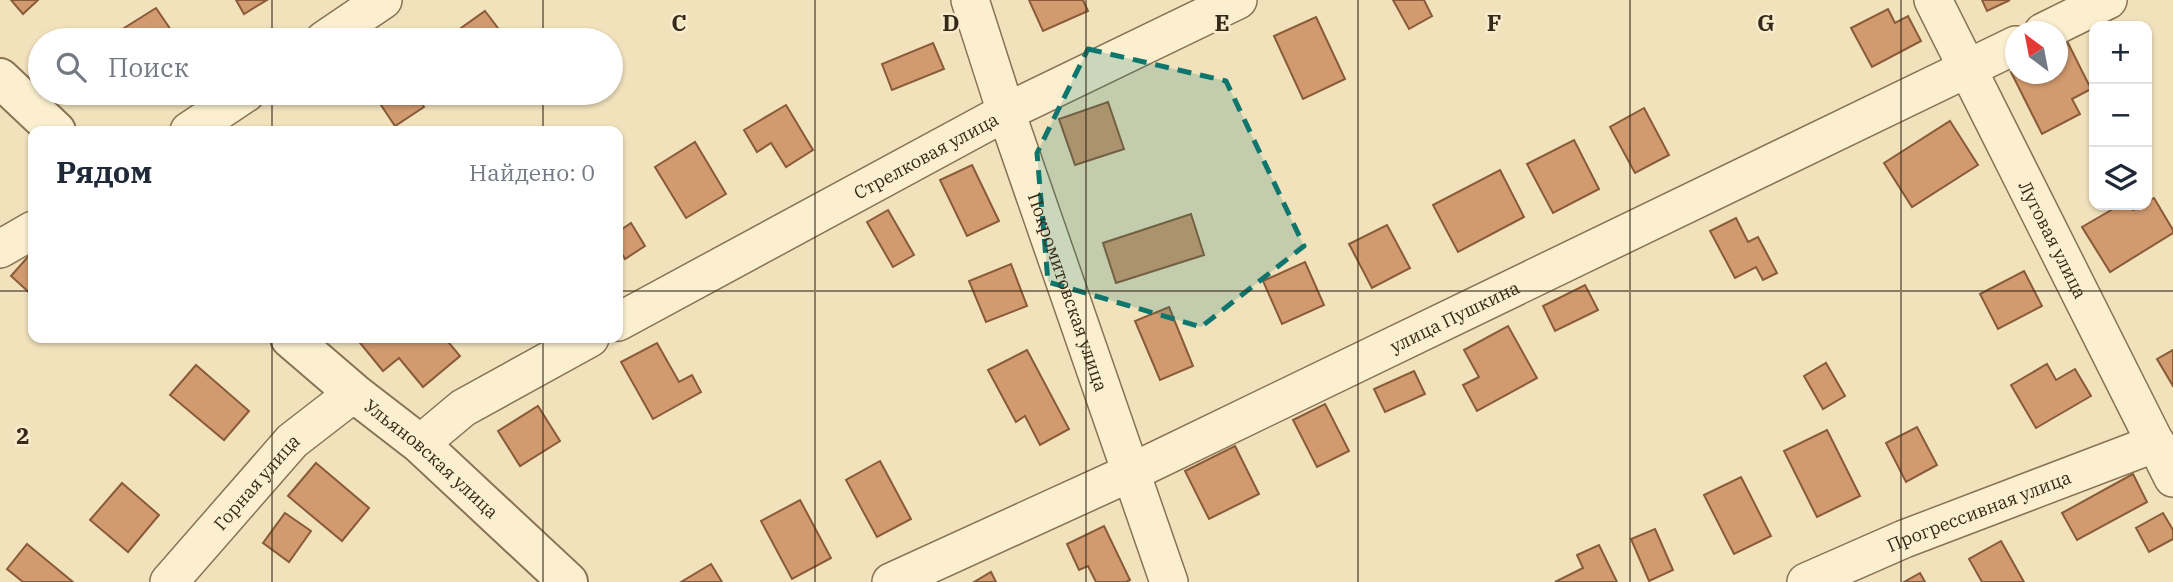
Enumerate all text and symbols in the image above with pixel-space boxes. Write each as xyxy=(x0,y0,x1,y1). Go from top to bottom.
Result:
text: C xyxy=(671,7,687,37)
text: D xyxy=(942,7,960,37)
text: E xyxy=(1214,7,1230,37)
text: F xyxy=(1487,7,1501,37)
text: G xyxy=(1757,7,1775,37)
north arrow xyxy=(2005,21,2068,84)
map controls xyxy=(2089,21,2152,210)
button: + xyxy=(2089,21,2152,84)
search box xyxy=(28,28,623,105)
icon: search xyxy=(52,48,90,86)
text: Поиск xyxy=(108,50,189,84)
button: − xyxy=(2089,84,2152,147)
street label: Стрелковая улица xyxy=(849,107,1002,204)
button: layers xyxy=(2089,147,2152,210)
text: Рядом xyxy=(56,152,152,191)
text: Найдено: 0 xyxy=(469,157,595,187)
street label: Луговая улица xyxy=(2014,177,2092,302)
street label: Покромитовская улица xyxy=(1023,189,1114,394)
street label: улица Пушкина xyxy=(1386,275,1523,357)
street label: Ульяновская улица xyxy=(360,394,504,523)
text: 2 xyxy=(16,420,30,450)
street label: Горная улица xyxy=(208,428,304,535)
street label: Прогрессивная улица xyxy=(1883,465,2074,557)

